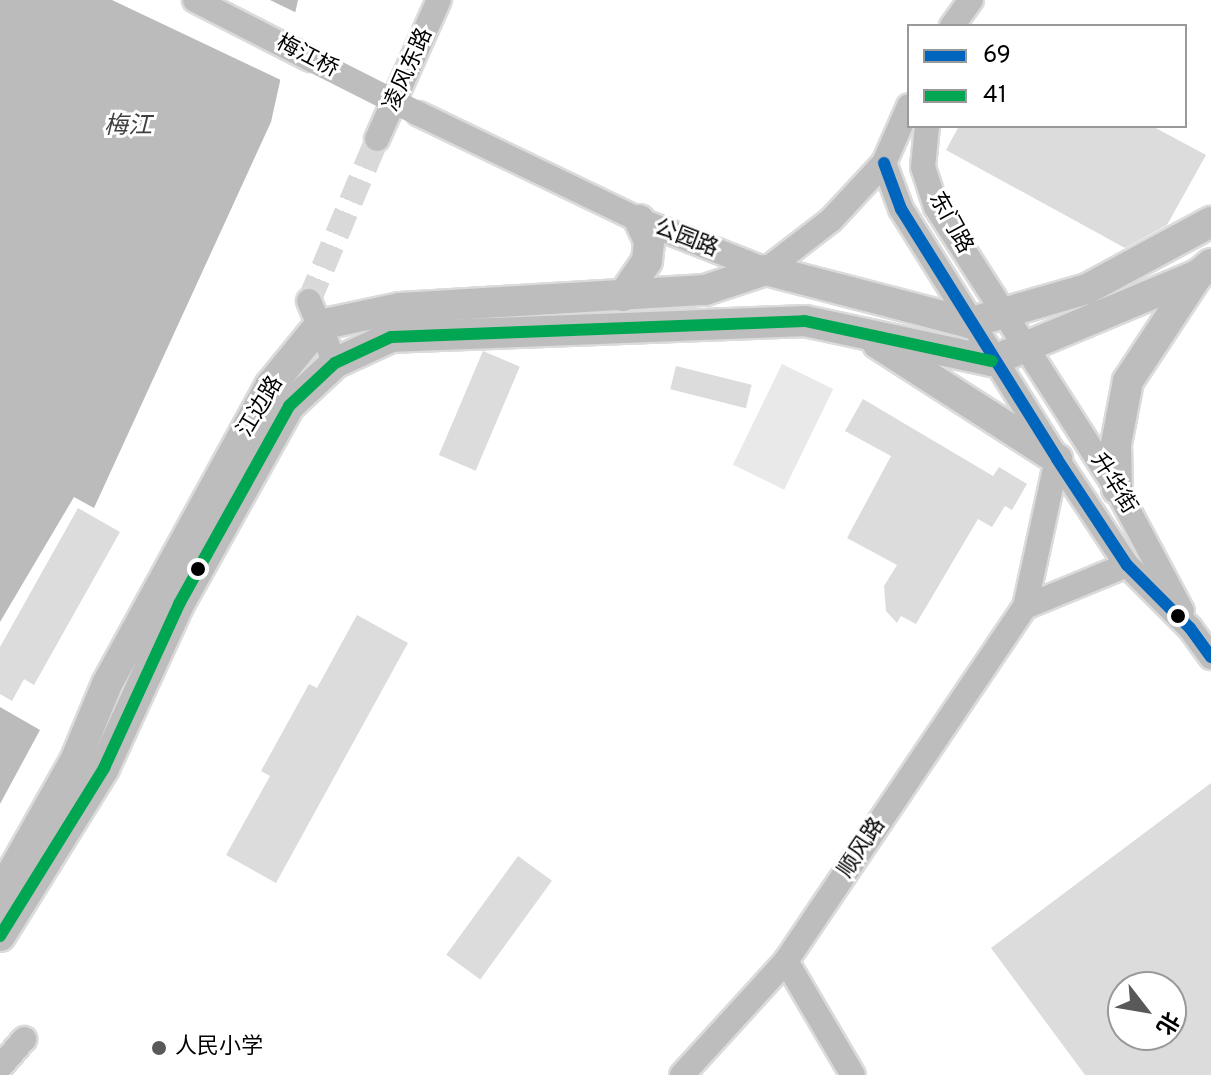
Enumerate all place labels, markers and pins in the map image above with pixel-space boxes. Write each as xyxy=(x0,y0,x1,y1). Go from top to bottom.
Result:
unlabelled marker xyxy=(190,561,206,577)
unlabelled marker xyxy=(1170,608,1186,624)
place label: 人民小学 xyxy=(175,1035,263,1061)
marker: 人民小学 xyxy=(150,1039,168,1057)

